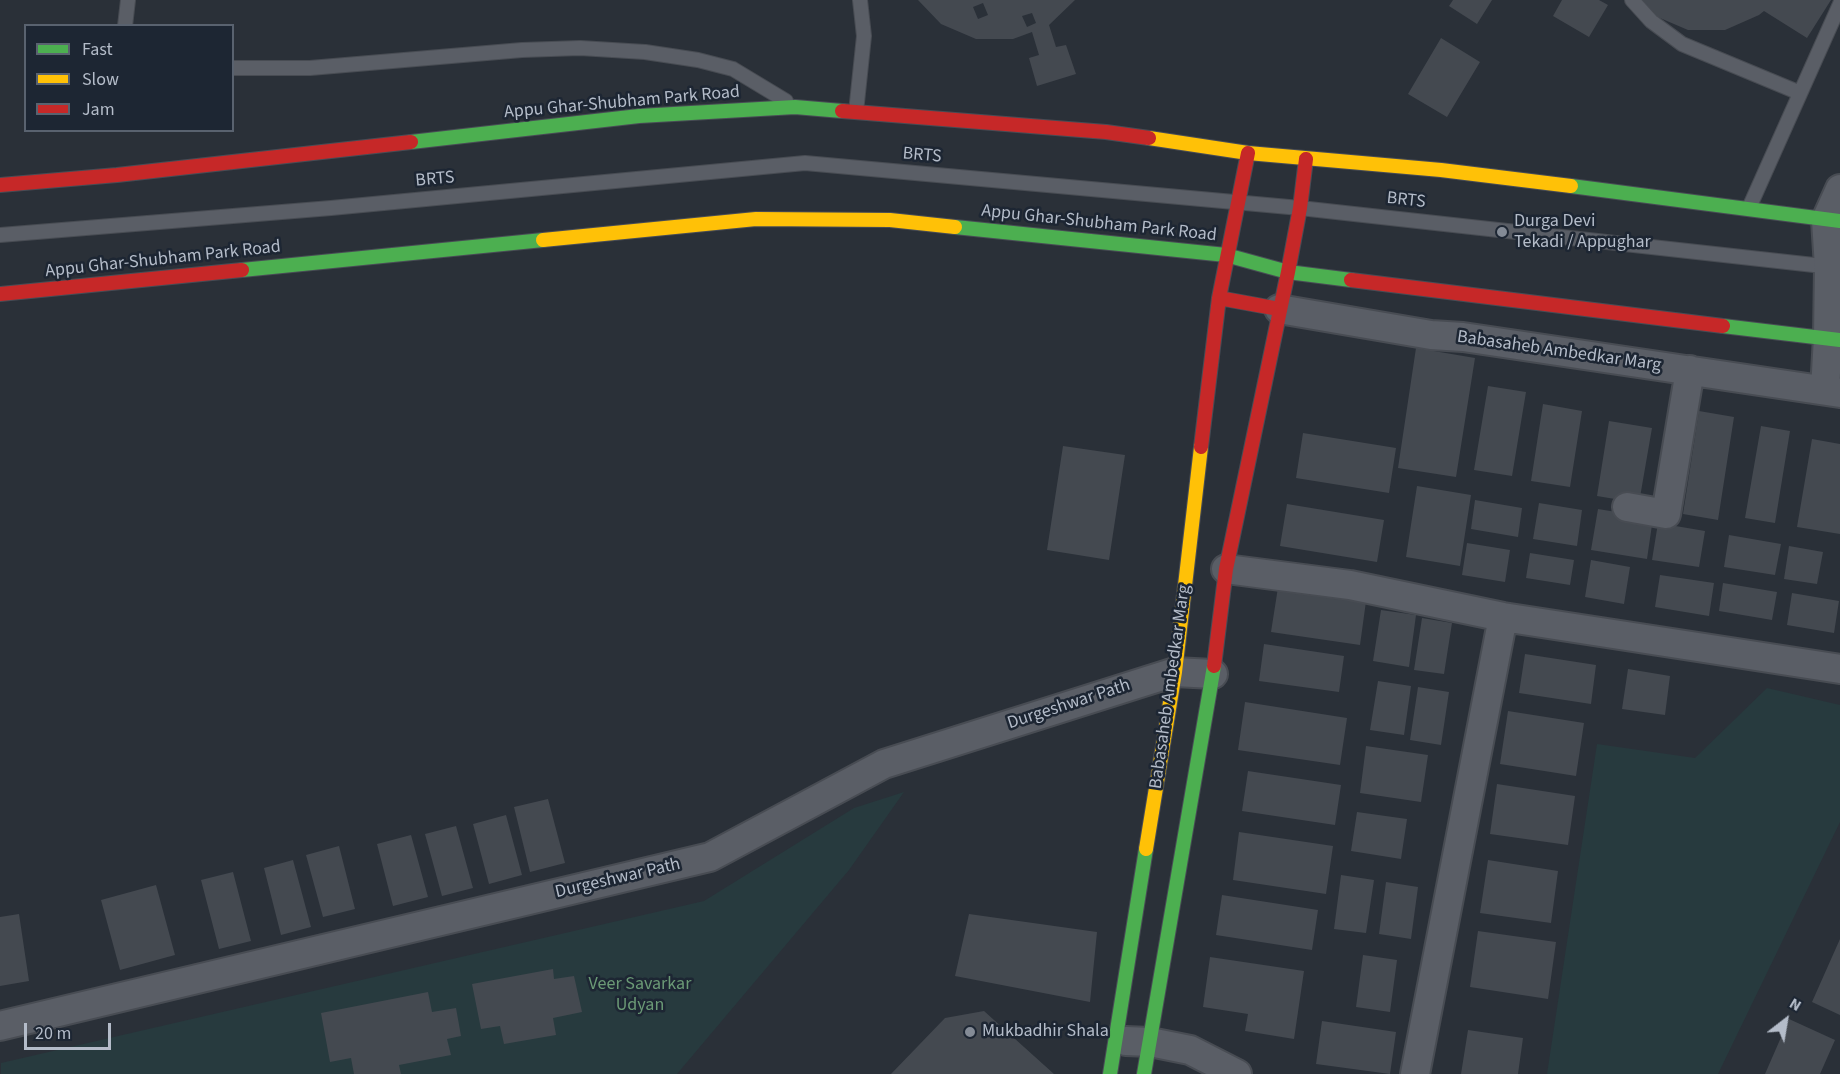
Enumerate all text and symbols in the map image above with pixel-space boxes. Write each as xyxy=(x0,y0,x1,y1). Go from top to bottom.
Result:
legend xyxy=(24,24,234,132)
text: Fast xyxy=(82,37,113,62)
text: Slow xyxy=(82,67,119,92)
street label: Appu Ghar-Shubham Park Road xyxy=(503,82,741,124)
text: Jam xyxy=(82,97,115,122)
street label: BRTS xyxy=(902,144,942,168)
street label: BRTS xyxy=(415,168,455,192)
street label: BRTS xyxy=(1385,188,1427,214)
street label: Appu Ghar-Shubham Park Road xyxy=(980,201,1218,247)
place label: Durga Devi Tekadi / Appughar xyxy=(1514,211,1651,254)
marker: Durga Devi Tekadi / Appughar xyxy=(1495,225,1509,239)
street label: Appu Ghar-Shubham Park Road xyxy=(44,237,282,283)
street label: Babasaheb Ambedkar Marg xyxy=(1456,327,1662,377)
street label: Babasaheb Ambedkar Marg xyxy=(1146,584,1196,790)
street label: Durgeshwar Path xyxy=(1005,675,1133,735)
street label: Durgeshwar Path xyxy=(553,854,683,904)
park label: Veer Savarkar Udyan xyxy=(589,974,691,1016)
north arrow xyxy=(1756,990,1816,1050)
text: N xyxy=(1785,992,1805,1017)
scale bar xyxy=(27,1011,114,1049)
text: 20 m xyxy=(35,1021,71,1046)
place label: Mukbadhir Shala xyxy=(982,1021,1109,1043)
marker: Mukbadhir Shala xyxy=(963,1025,977,1039)

